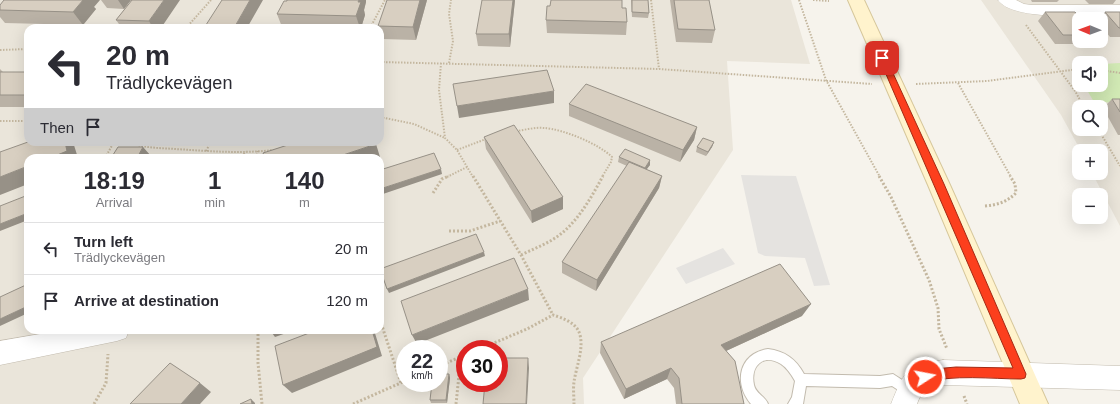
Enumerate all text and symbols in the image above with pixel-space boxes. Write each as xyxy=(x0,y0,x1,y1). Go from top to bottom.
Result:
north arrow xyxy=(1072,12,1108,48)
map controls xyxy=(1072,12,1108,224)
icon: left xyxy=(40,40,92,92)
text: 20 m xyxy=(106,40,170,71)
pin xyxy=(865,41,899,75)
icon: arrive xyxy=(871,47,893,69)
button: sound xyxy=(1072,56,1108,92)
text: Trädlyckevägen xyxy=(106,73,232,93)
button: search xyxy=(1072,100,1108,136)
icon: arrive xyxy=(82,116,104,138)
text: Then xyxy=(40,119,74,136)
button: + xyxy=(1072,144,1108,180)
text: 18:19 xyxy=(83,167,145,194)
text: 1 xyxy=(208,167,221,194)
text: 140 xyxy=(285,167,325,194)
button: − xyxy=(1072,188,1108,224)
text: Arrival xyxy=(96,195,133,210)
text: min xyxy=(204,195,225,210)
text: m xyxy=(299,195,310,210)
text: Turn left xyxy=(74,233,133,250)
icon: left xyxy=(40,238,62,260)
text: 20 m xyxy=(335,240,368,257)
text: Trädlyckevägen xyxy=(74,250,165,265)
icon: arrive xyxy=(40,290,62,312)
text: Arrive at destination xyxy=(74,292,219,309)
text: 120 m xyxy=(326,292,368,309)
speed limit sign: 30 xyxy=(456,340,508,392)
text: 22 xyxy=(411,350,433,372)
position arrow xyxy=(904,356,946,398)
text: km/h xyxy=(411,370,433,381)

